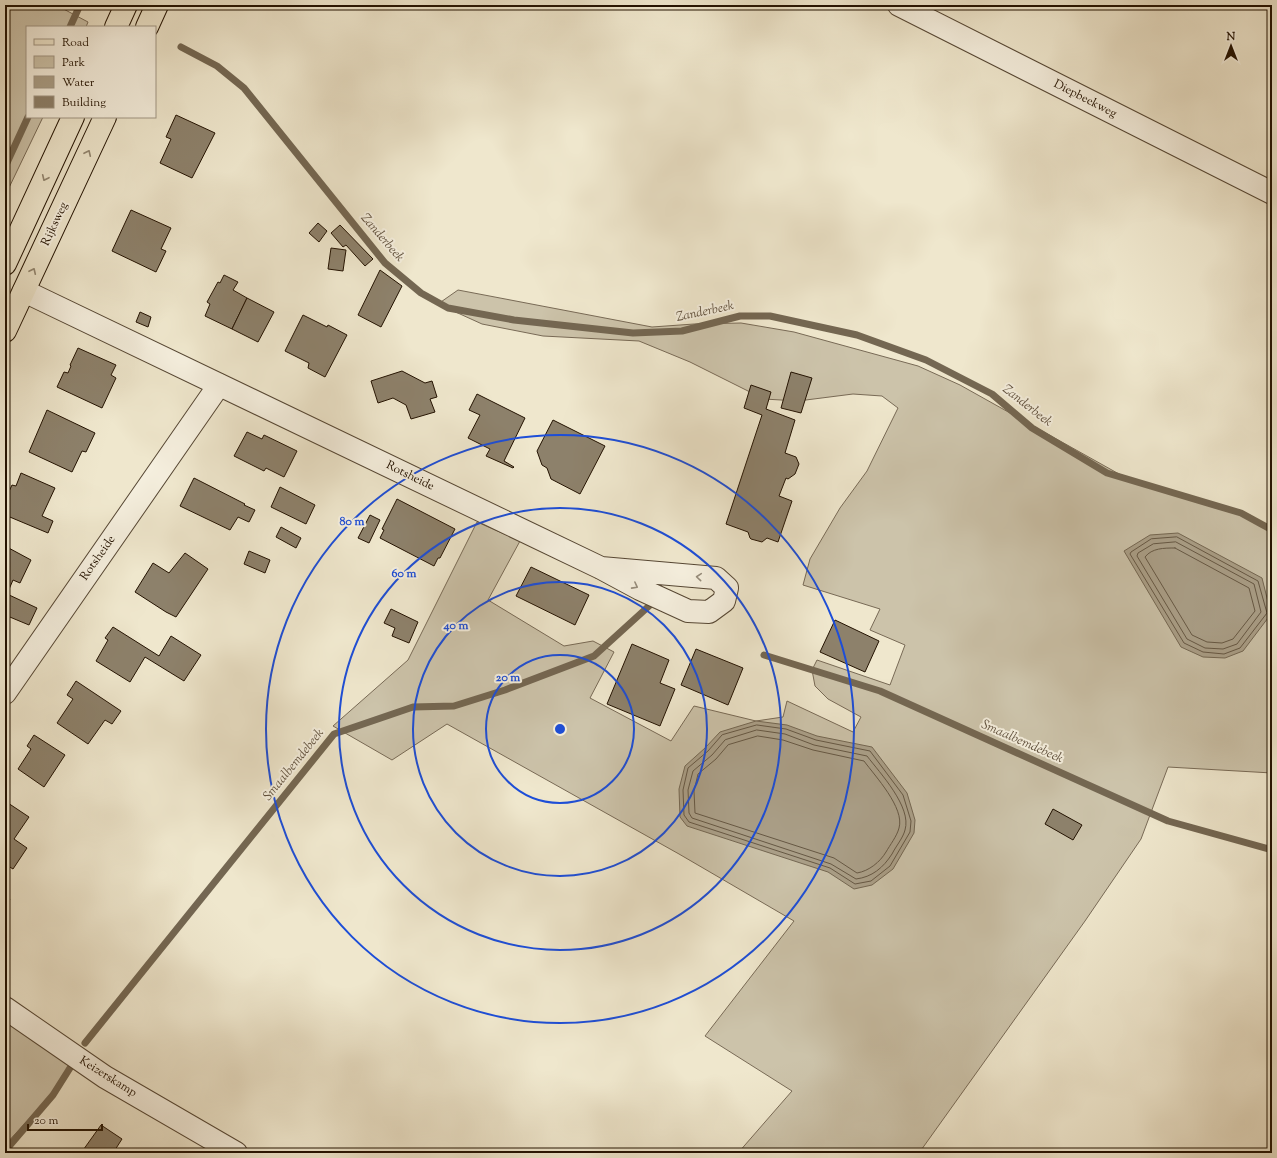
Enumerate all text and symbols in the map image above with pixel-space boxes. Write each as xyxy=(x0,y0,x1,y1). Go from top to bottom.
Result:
legend xyxy=(26,26,156,118)
north arrow xyxy=(1211,26,1251,66)
text: N xyxy=(1226,29,1236,45)
text: Road xyxy=(62,34,89,52)
text: Park xyxy=(62,54,85,72)
text: Water xyxy=(62,74,95,92)
street label: Diepbeekweg xyxy=(1050,75,1120,123)
text: Building xyxy=(62,94,106,112)
one-way arrow xyxy=(83,150,91,157)
one-way arrow xyxy=(42,173,50,181)
street label: Rijksweg xyxy=(37,199,73,249)
water label: Zanderbeek xyxy=(356,210,408,266)
one-way arrow xyxy=(28,267,36,275)
water label: Zanderbeek xyxy=(674,297,736,327)
water label: Zanderbeek xyxy=(998,381,1056,431)
street label: Rotsheide xyxy=(383,457,438,496)
text: 80 m xyxy=(340,513,364,531)
street label: Rotsheide xyxy=(76,531,120,584)
text: 60 m xyxy=(392,565,416,583)
one-way arrow xyxy=(696,572,702,581)
one-way arrow xyxy=(631,582,638,589)
text: 40 m xyxy=(443,617,468,635)
text: 20 m xyxy=(496,669,520,687)
water label: Smaalbemdebeek xyxy=(978,716,1066,768)
centre of rings xyxy=(553,722,567,736)
water label: Smaalbemdebeek xyxy=(259,725,329,805)
street label: Keizerskamp xyxy=(76,1052,141,1102)
scale bar xyxy=(28,1106,102,1132)
text: 20 m xyxy=(34,1112,59,1130)

